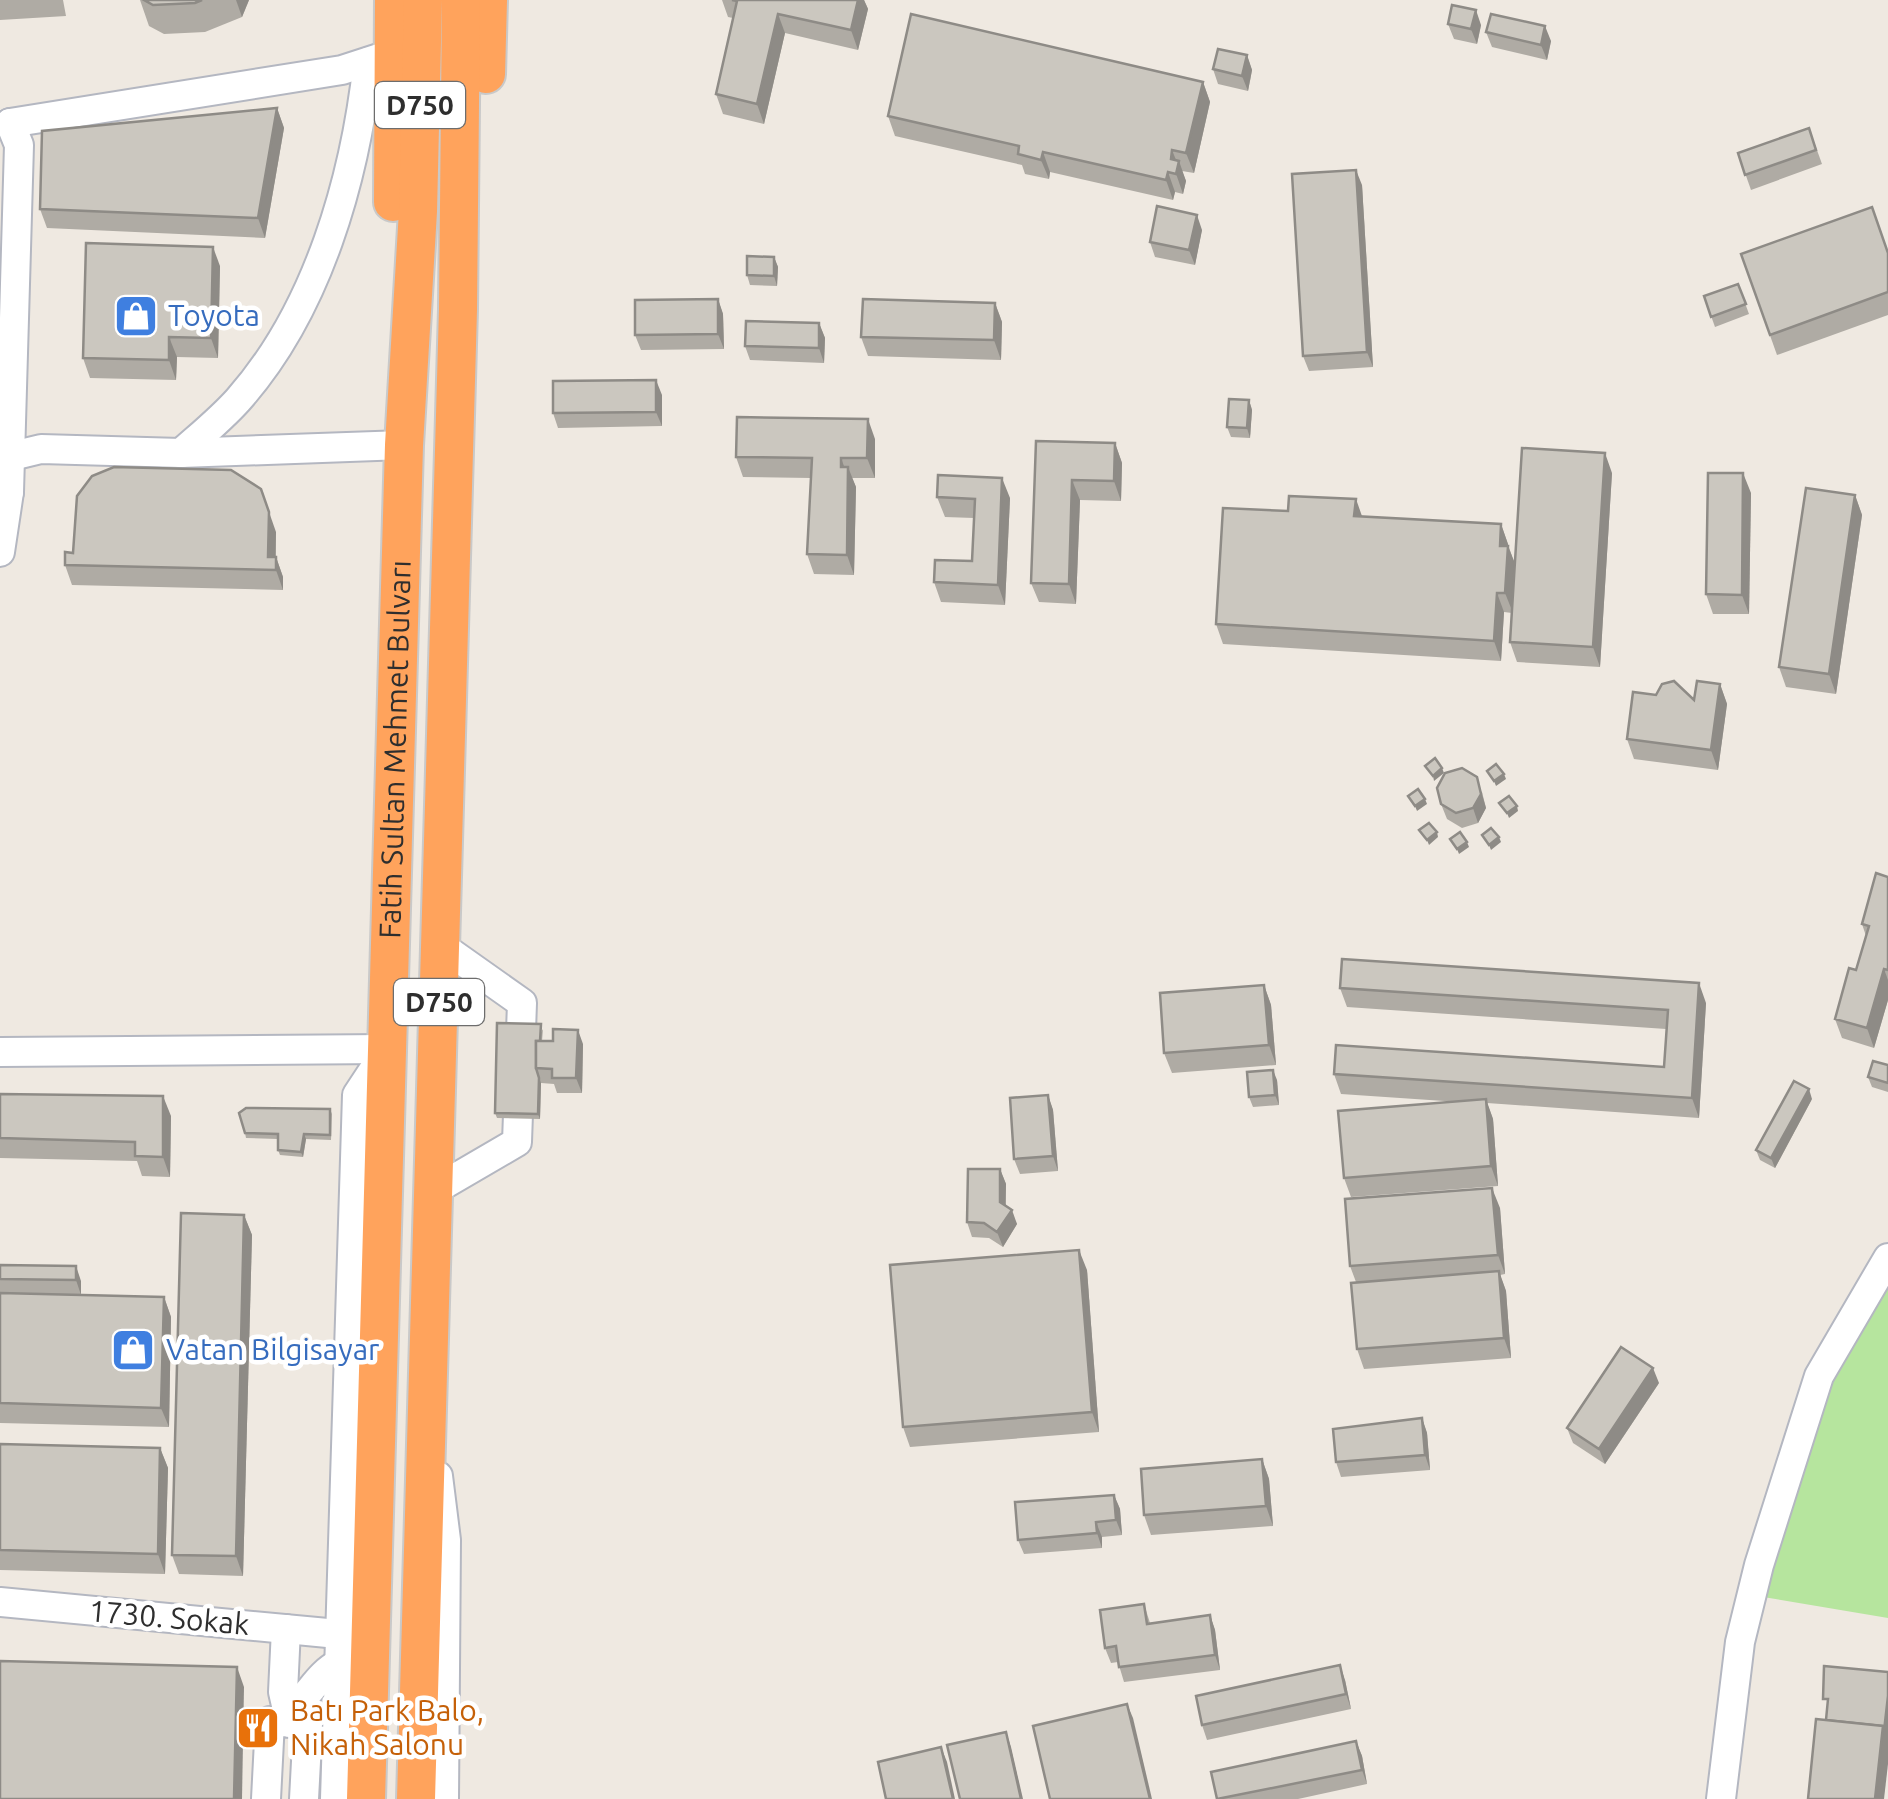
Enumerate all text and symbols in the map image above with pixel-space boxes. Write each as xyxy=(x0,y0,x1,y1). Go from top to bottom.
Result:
road number: D750 xyxy=(375,82,465,128)
shop icon: Toyota xyxy=(113,293,159,339)
place label: Toyota xyxy=(168,298,260,332)
street label: Fatih Sultan Mehmet Bulvarı xyxy=(372,560,417,939)
road number: D750 xyxy=(394,979,484,1025)
shop icon: Vatan Bilgisayar xyxy=(110,1327,156,1373)
place label: Vatan Bilgisayar xyxy=(166,1332,380,1366)
street label: 1730. Sokak xyxy=(87,1593,251,1641)
place label: Batı Park Balo, Nikah Salonu xyxy=(290,1693,484,1761)
restaurant icon: Batı Park Balo, Nikah Salonu xyxy=(235,1705,281,1751)

